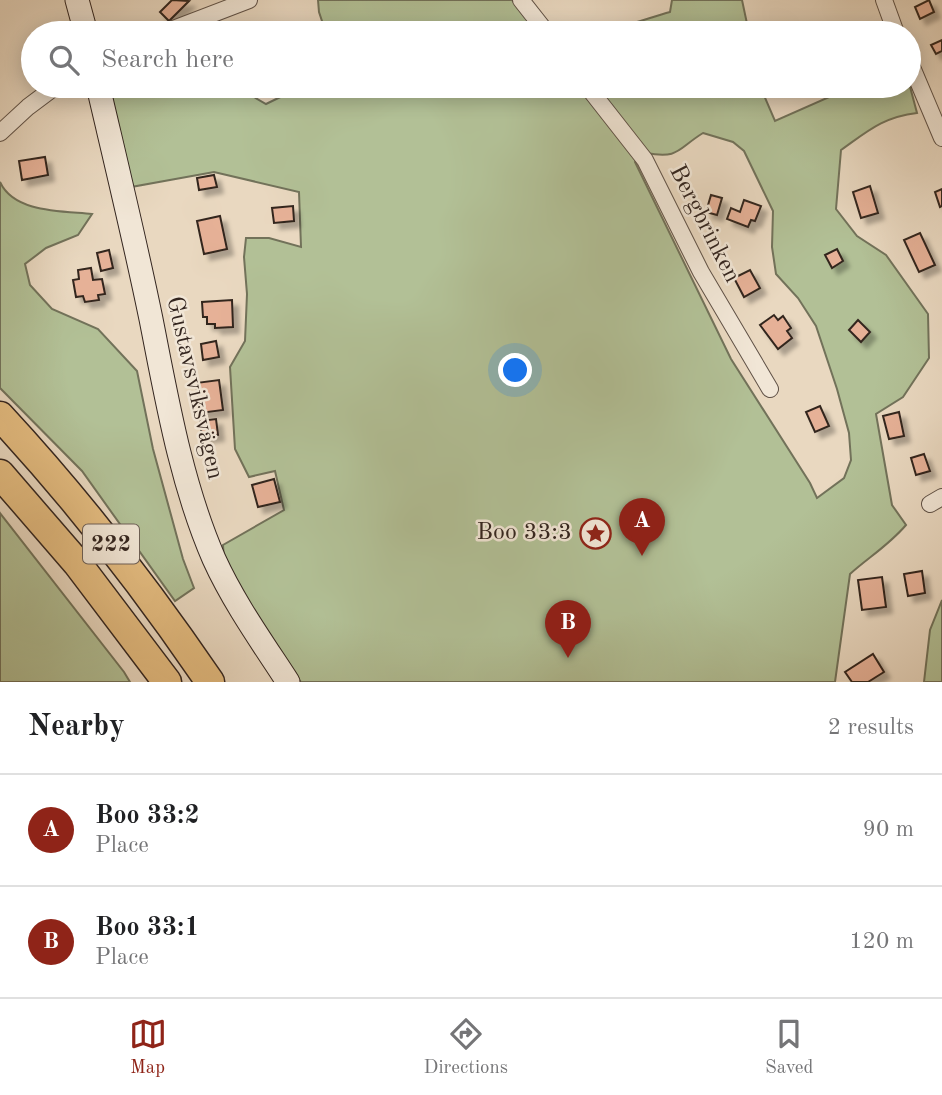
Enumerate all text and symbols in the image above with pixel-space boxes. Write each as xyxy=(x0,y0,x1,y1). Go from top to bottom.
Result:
search box xyxy=(21,21,921,98)
icon: search xyxy=(45,41,83,79)
text: Search here xyxy=(101,47,234,73)
street label: Bergbrinken xyxy=(664,161,744,287)
street label: Gustavsviksvägen xyxy=(161,294,227,482)
your location xyxy=(498,353,532,387)
pin: A xyxy=(619,498,665,556)
place icon: Boo 33:3 xyxy=(578,516,612,550)
place label: Boo 33:3 xyxy=(476,521,572,545)
road number: 222 xyxy=(83,524,139,564)
pin: B xyxy=(545,600,591,658)
text: Nearby xyxy=(28,712,125,742)
text: 2 results xyxy=(828,716,914,739)
text: Boo 33:2 xyxy=(95,803,199,829)
text: A xyxy=(42,818,60,841)
text: 90 m xyxy=(863,818,914,841)
text: Place xyxy=(95,834,149,857)
text: Boo 33:1 xyxy=(95,915,199,941)
text: B xyxy=(43,930,59,953)
text: 120 m xyxy=(849,930,914,953)
text: Place xyxy=(95,946,149,969)
tab: Map xyxy=(129,1015,167,1080)
tab: Directions xyxy=(424,1015,508,1080)
tab: Saved xyxy=(765,1015,813,1080)

